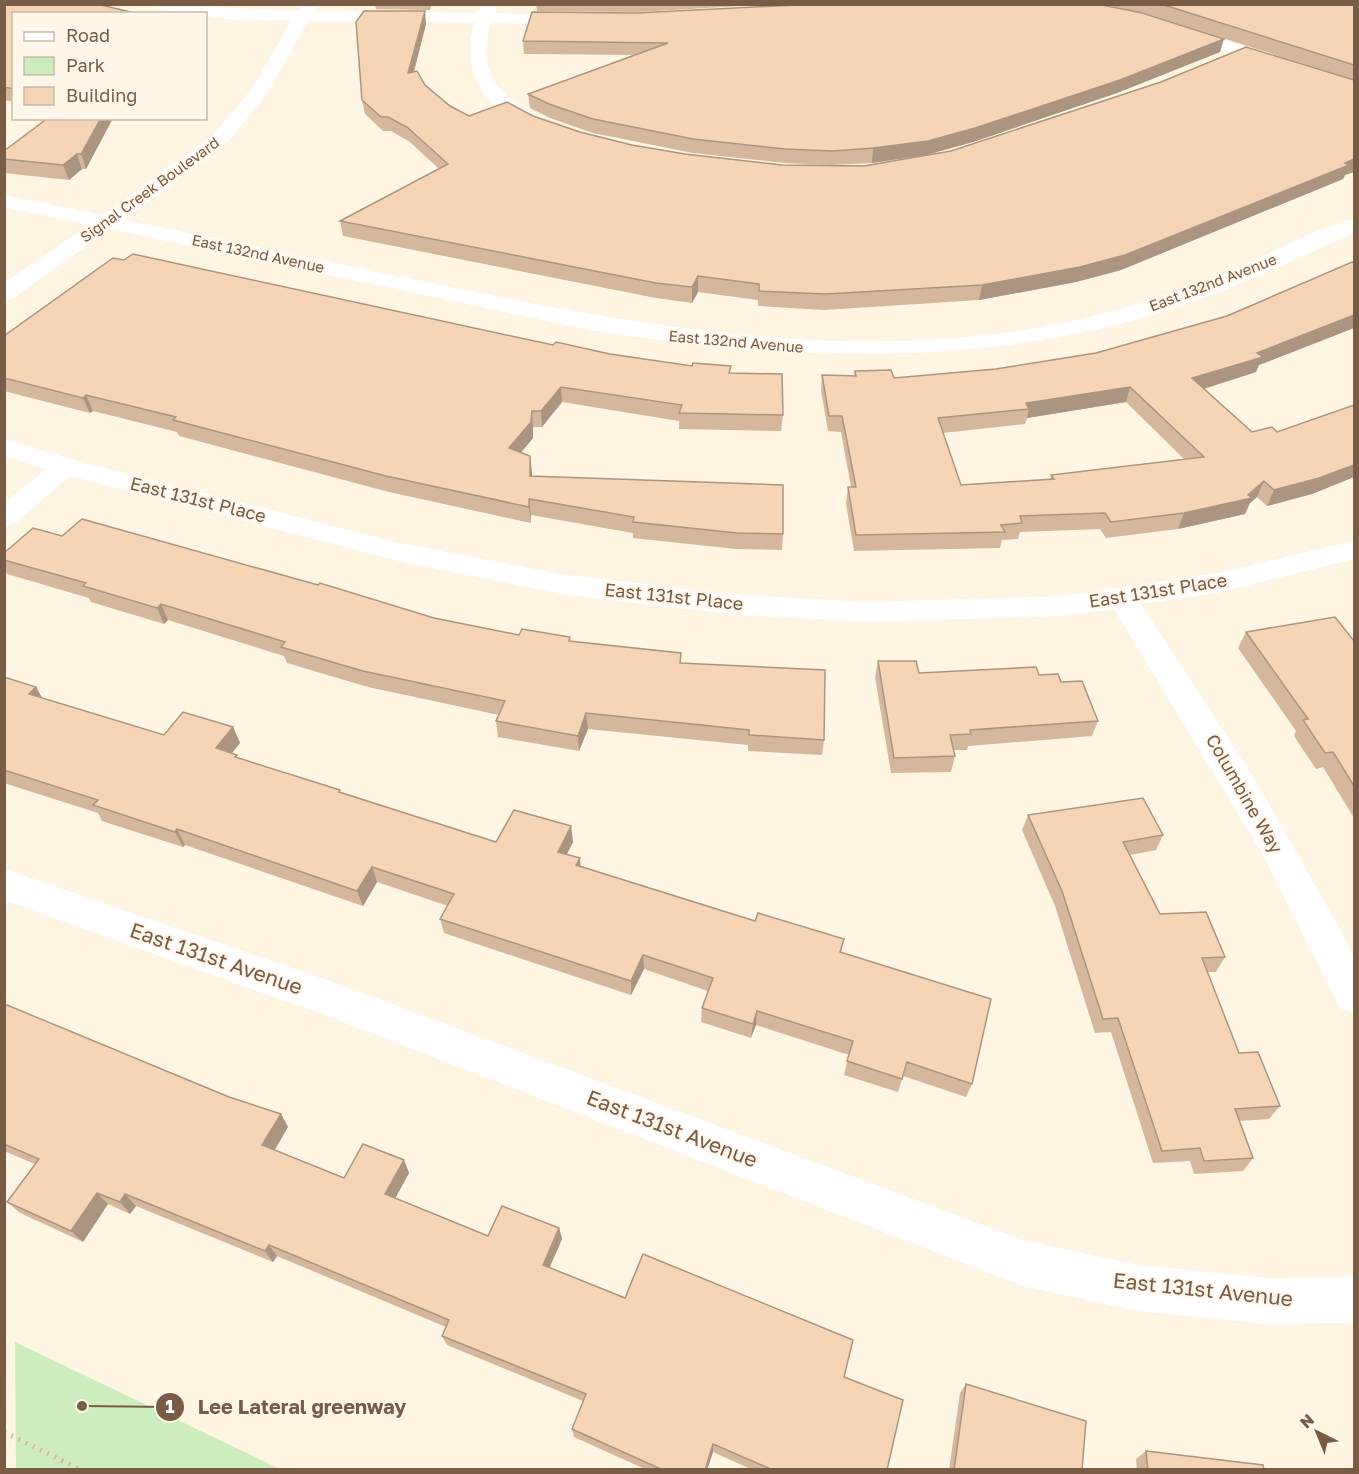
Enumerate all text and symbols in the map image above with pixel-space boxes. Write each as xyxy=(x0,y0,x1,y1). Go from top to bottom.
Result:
legend xyxy=(12,12,207,120)
text: Road xyxy=(66,24,110,46)
text: Park xyxy=(66,54,105,76)
text: Building xyxy=(66,84,137,106)
street label: Signal Creek Boulevard xyxy=(77,133,222,246)
street label: East 132nd Avenue xyxy=(190,230,326,276)
street label: East 132nd Avenue xyxy=(1146,249,1279,315)
street label: East 132nd Avenue xyxy=(668,326,804,356)
street label: East 131st Place xyxy=(128,471,269,527)
street label: East 131st Place xyxy=(1087,568,1228,612)
street label: East 131st Place xyxy=(604,578,745,614)
street label: Columbine Way xyxy=(1202,730,1288,857)
street label: East 131st Avenue xyxy=(127,916,306,1000)
street label: East 131st Avenue xyxy=(583,1084,761,1173)
street label: East 131st Avenue xyxy=(1112,1267,1294,1311)
callout: Lee Lateral greenway xyxy=(155,1388,418,1426)
text: Lee Lateral greenway xyxy=(198,1394,406,1418)
text: 1 xyxy=(165,1395,175,1417)
north arrow xyxy=(1287,1402,1347,1462)
text: N xyxy=(1295,1410,1318,1432)

